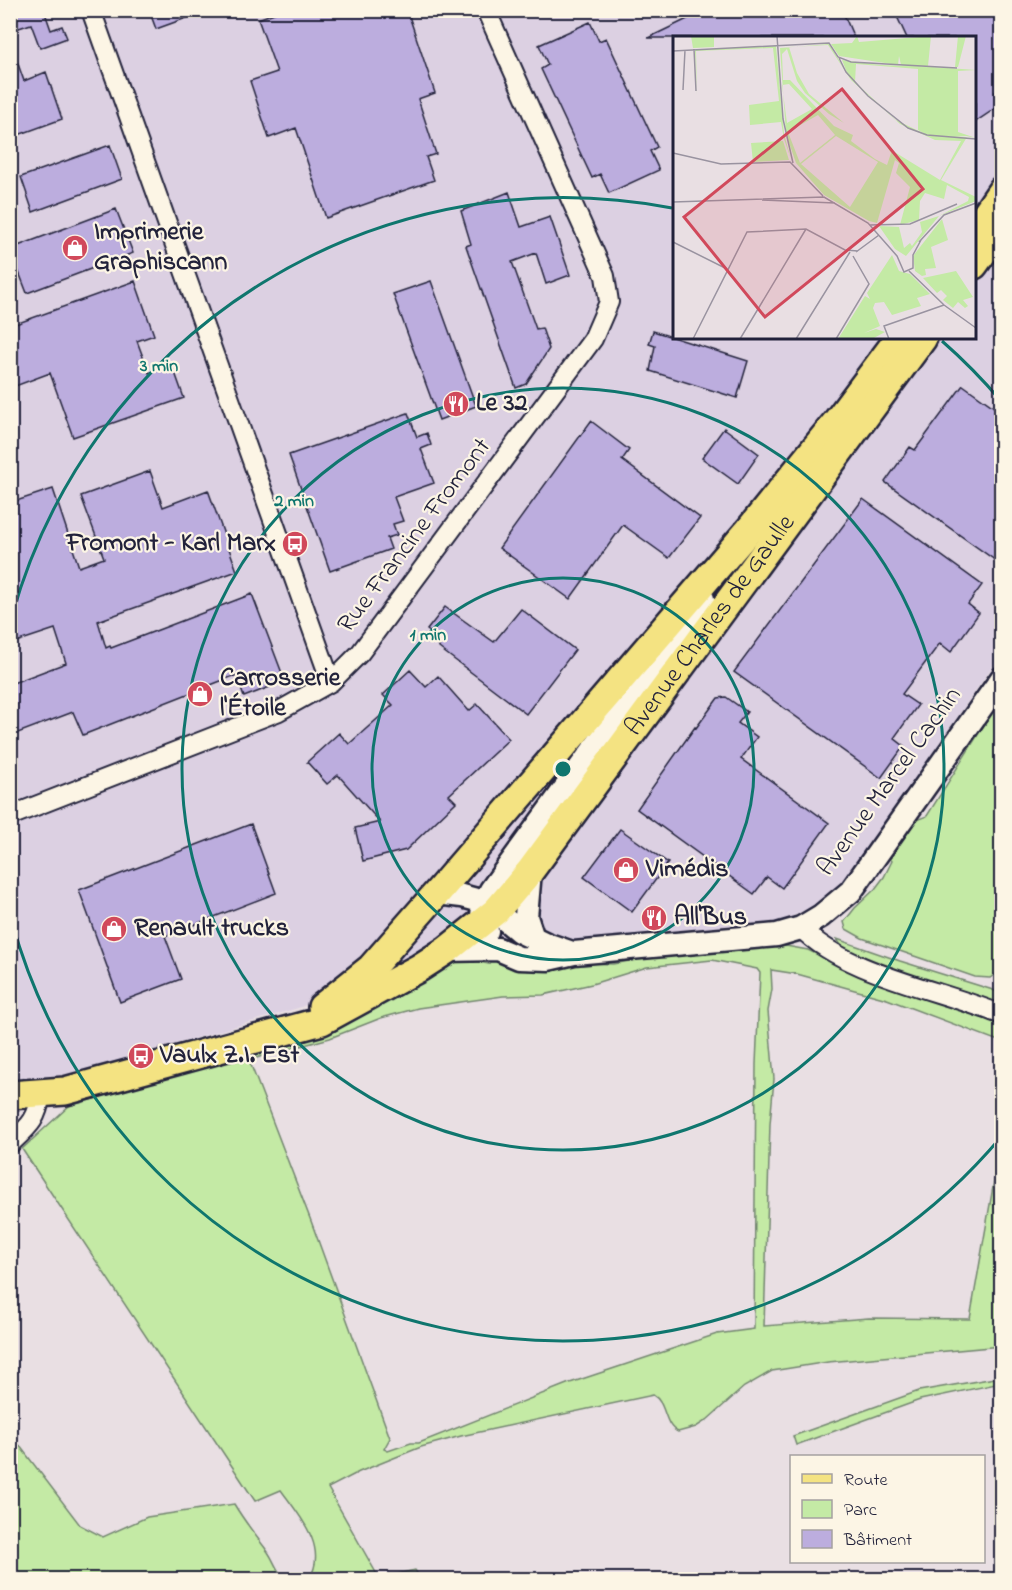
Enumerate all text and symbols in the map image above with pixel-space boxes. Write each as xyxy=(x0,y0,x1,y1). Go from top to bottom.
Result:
inset map xyxy=(673,36,976,339)
place label: Imprimerie Graphiscann xyxy=(94,214,227,282)
shop icon: Imprimerie Graphiscann xyxy=(60,233,90,263)
text: 3 min xyxy=(139,354,178,380)
place label: Le 32 xyxy=(476,385,528,423)
restaurant icon: Le 32 xyxy=(441,389,471,419)
street label: Rue Francine Fromont xyxy=(329,430,501,642)
text: 2 min xyxy=(273,489,314,515)
street label: Avenue Charles de Gaulle xyxy=(616,507,806,745)
place label: Fromont - Karl Marx xyxy=(65,525,276,563)
bus stop icon: Fromont - Karl Marx xyxy=(280,529,310,559)
text: 1 min xyxy=(410,623,446,649)
place label: Carrosserie l'Étoile xyxy=(220,660,342,728)
shop icon: Carrosserie l'Étoile xyxy=(185,679,215,709)
street label: Avenue Marcel Cachin xyxy=(808,679,972,885)
centre of rings xyxy=(553,759,573,779)
place label: Vimédis xyxy=(645,851,729,889)
shop icon: Vimédis xyxy=(611,855,641,885)
place label: All'Bus xyxy=(674,899,747,937)
restaurant icon: All'Bus xyxy=(639,903,669,933)
place label: Renault trucks xyxy=(134,910,289,948)
shop icon: Renault trucks xyxy=(99,914,129,944)
place label: Vaulx Z.I. Est xyxy=(159,1037,300,1075)
bus stop icon: Vaulx Z.I. Est xyxy=(126,1041,156,1071)
legend xyxy=(790,1455,985,1563)
text: Route xyxy=(844,1468,889,1494)
text: Parc xyxy=(844,1498,877,1524)
text: Bâtiment xyxy=(843,1528,912,1554)

